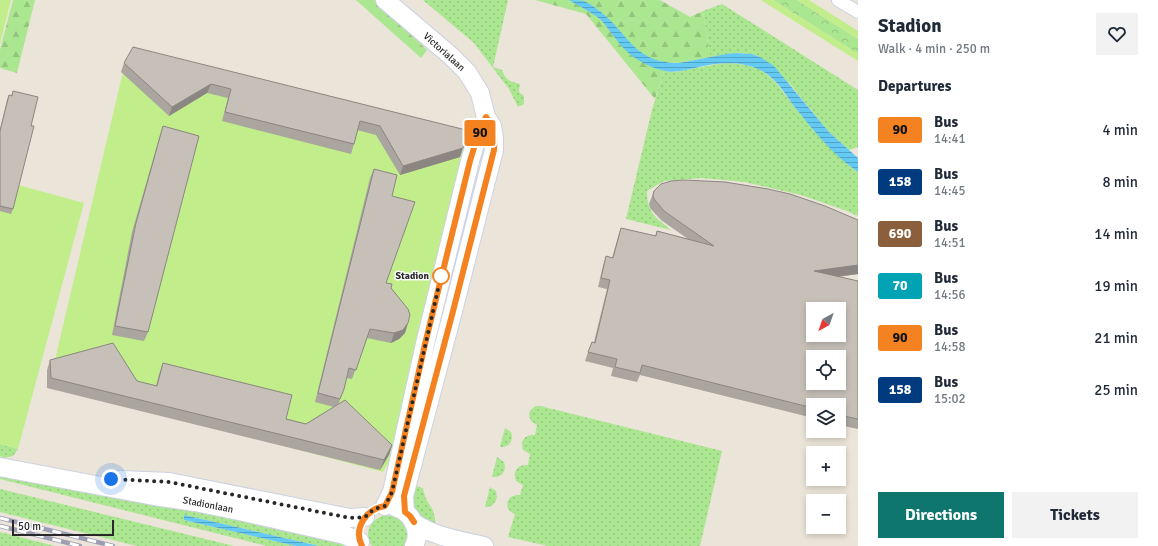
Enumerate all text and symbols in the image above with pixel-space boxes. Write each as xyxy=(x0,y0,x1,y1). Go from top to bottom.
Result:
button: heart xyxy=(1096,13,1138,55)
text: Stadion xyxy=(878,14,942,38)
street label: Victorialaan xyxy=(421,30,467,74)
text: Walk · 4 min · 250 m xyxy=(878,41,990,57)
text: Departures xyxy=(878,77,951,95)
text: Bus xyxy=(934,113,958,131)
line badge: 90 xyxy=(462,120,498,146)
text: 90 xyxy=(892,121,908,138)
text: 4 min xyxy=(1102,121,1138,139)
text: 90 xyxy=(472,124,488,141)
text: 14:41 xyxy=(934,131,966,147)
text: Bus xyxy=(934,165,958,183)
text: 158 xyxy=(889,173,911,190)
text: 8 min xyxy=(1102,173,1138,191)
text: 14:45 xyxy=(934,183,966,199)
text: Bus xyxy=(934,217,958,235)
text: 690 xyxy=(889,225,911,242)
text: 14 min xyxy=(1094,225,1138,243)
text: 14:51 xyxy=(934,235,966,251)
marker: Stadion xyxy=(432,267,450,285)
text: Bus xyxy=(934,269,958,287)
place label: Stadion xyxy=(396,270,430,282)
text: 70 xyxy=(892,277,908,294)
text: 19 min xyxy=(1094,277,1138,295)
text: 14:56 xyxy=(934,287,966,303)
north arrow xyxy=(806,302,846,342)
map controls xyxy=(806,302,846,534)
text: Bus xyxy=(934,321,958,339)
text: 90 xyxy=(892,329,908,346)
text: 21 min xyxy=(1094,329,1138,347)
text: 14:58 xyxy=(934,339,966,355)
button: locate xyxy=(806,350,846,390)
text: Bus xyxy=(934,373,958,391)
text: 158 xyxy=(889,381,911,398)
text: 25 min xyxy=(1094,381,1138,399)
text: 15:02 xyxy=(934,391,966,407)
button: layers xyxy=(806,398,846,438)
button: + xyxy=(806,446,846,486)
your location xyxy=(101,469,121,489)
button: Directions xyxy=(878,492,1004,538)
button: Tickets xyxy=(1012,492,1138,538)
street label: Stadionlaan xyxy=(182,494,234,516)
button: − xyxy=(806,494,846,534)
scale bar xyxy=(12,518,114,537)
text: 50 m xyxy=(18,520,41,533)

